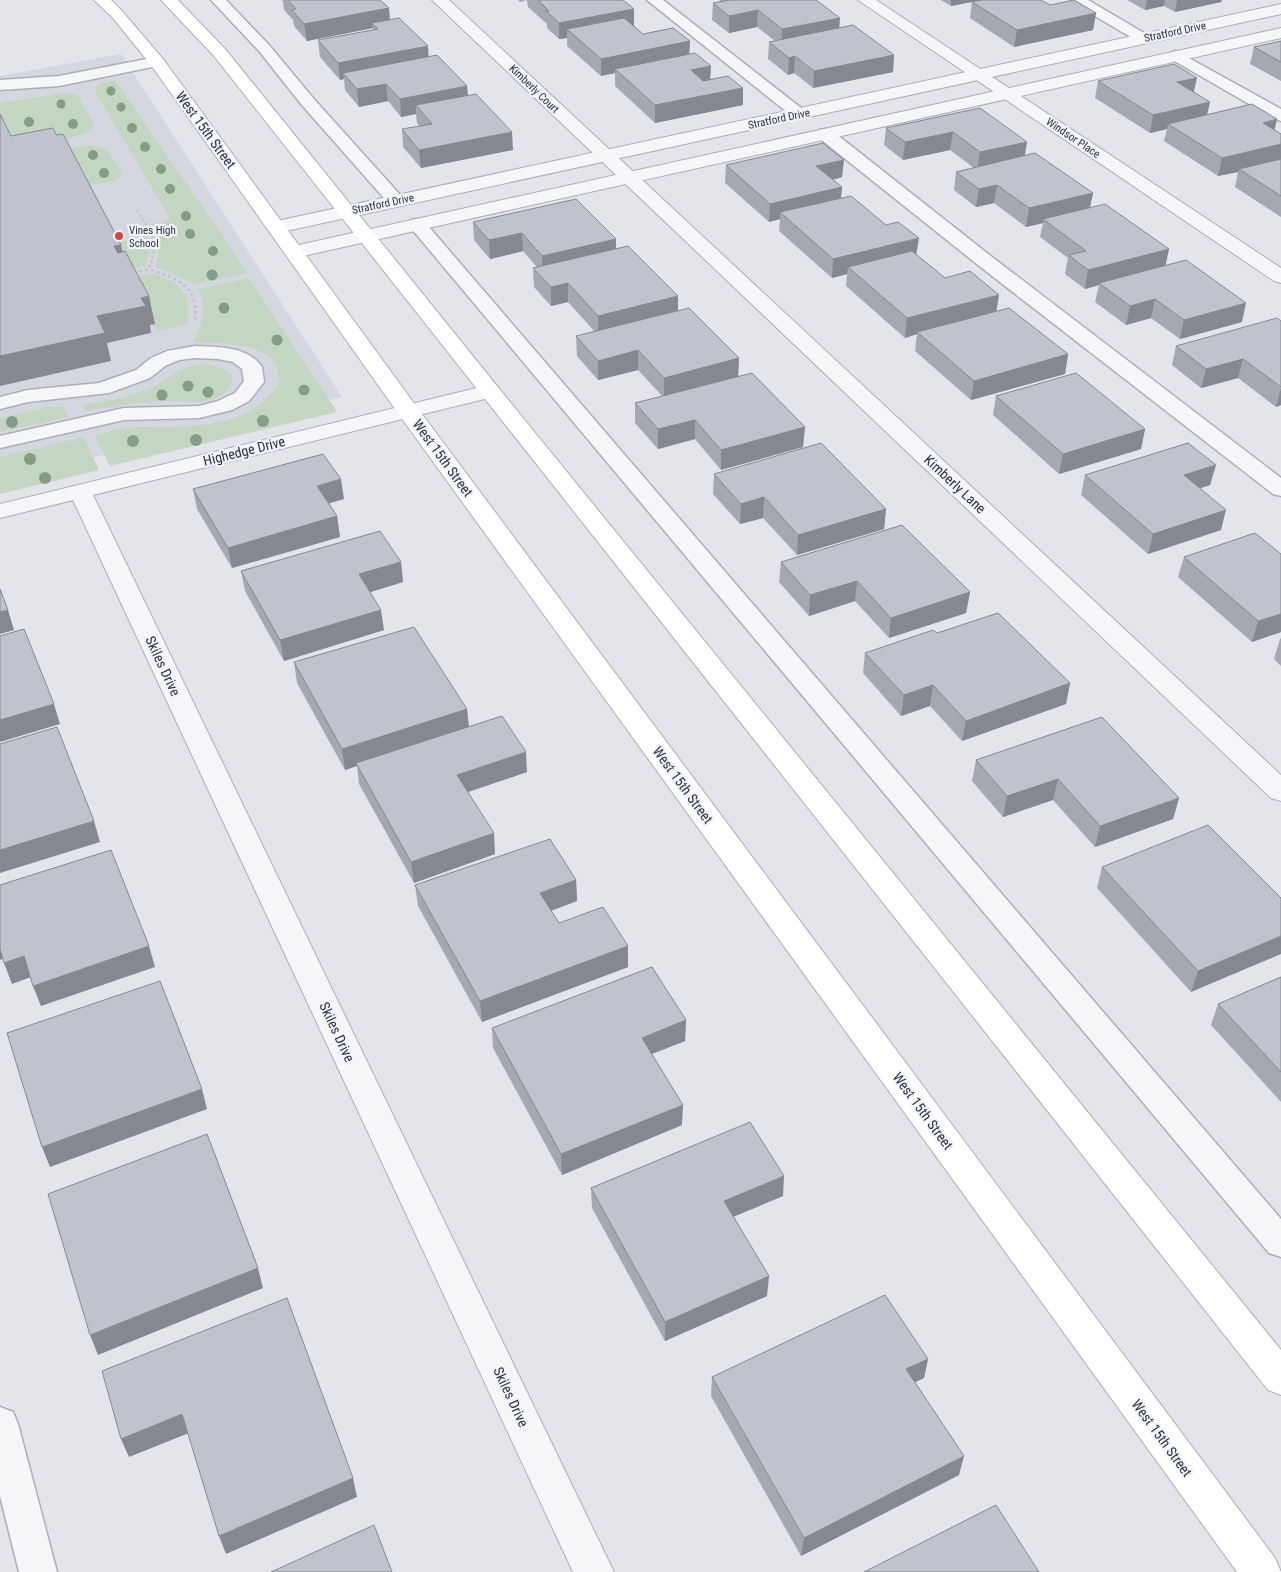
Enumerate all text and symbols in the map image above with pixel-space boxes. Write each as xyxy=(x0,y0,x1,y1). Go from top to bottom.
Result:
street label: Stratford Drive xyxy=(1143,19,1207,45)
street label: Kimberly Court xyxy=(506,62,562,116)
street label: West 15th Street xyxy=(173,88,239,172)
street label: Stratford Drive xyxy=(747,106,811,132)
street label: Windsor Place xyxy=(1044,115,1102,161)
street label: Stratford Drive xyxy=(351,191,415,217)
place label: Vines High School xyxy=(129,224,176,250)
marker: Vines High School xyxy=(113,230,125,242)
street label: West 15th Street xyxy=(410,416,476,500)
street label: Highedge Drive xyxy=(201,433,287,469)
street label: Kimberly Lane xyxy=(921,452,989,517)
street label: Skiles Drive xyxy=(142,634,184,699)
street label: West 15th Street xyxy=(650,743,716,827)
street label: Skiles Drive xyxy=(316,1000,358,1065)
street label: West 15th Street xyxy=(890,1069,956,1153)
street label: Skiles Drive xyxy=(490,1365,532,1430)
street label: West 15th Street xyxy=(1129,1396,1195,1480)

